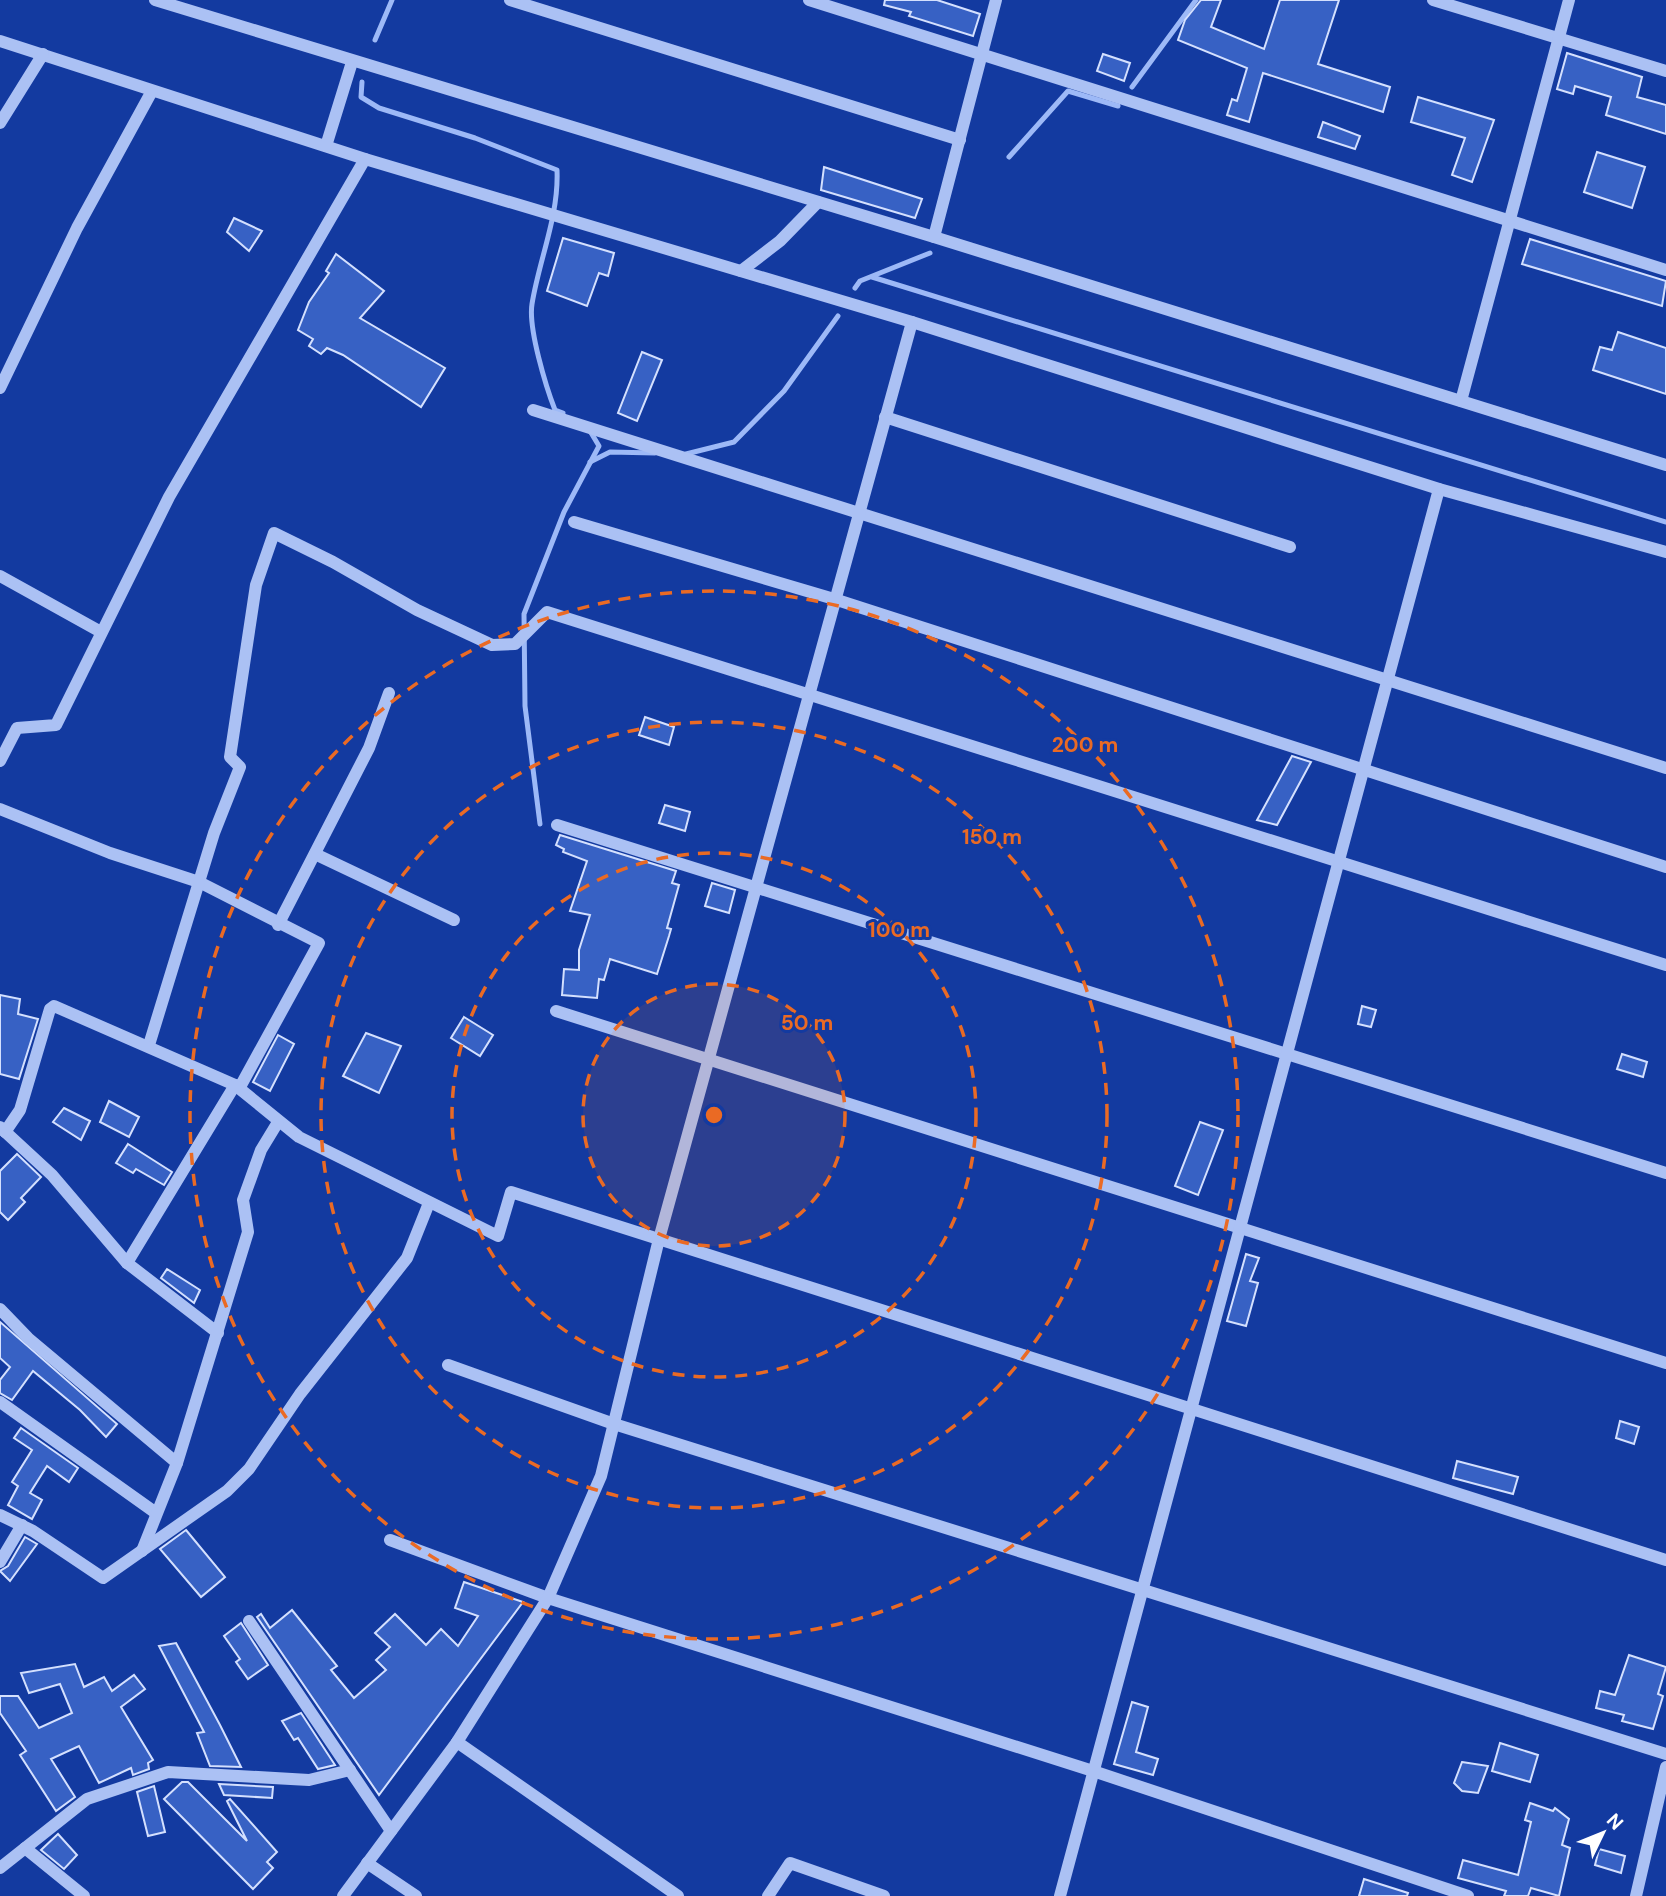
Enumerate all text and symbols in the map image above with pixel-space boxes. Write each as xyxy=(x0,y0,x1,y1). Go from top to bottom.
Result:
text: 200 m xyxy=(1052,731,1118,759)
text: 150 m xyxy=(962,823,1022,851)
text: 100 m xyxy=(868,916,930,944)
text: 50 m xyxy=(781,1009,833,1037)
centre of rings xyxy=(702,1103,726,1127)
north arrow xyxy=(1568,1798,1638,1868)
text: N xyxy=(1601,1808,1629,1835)

